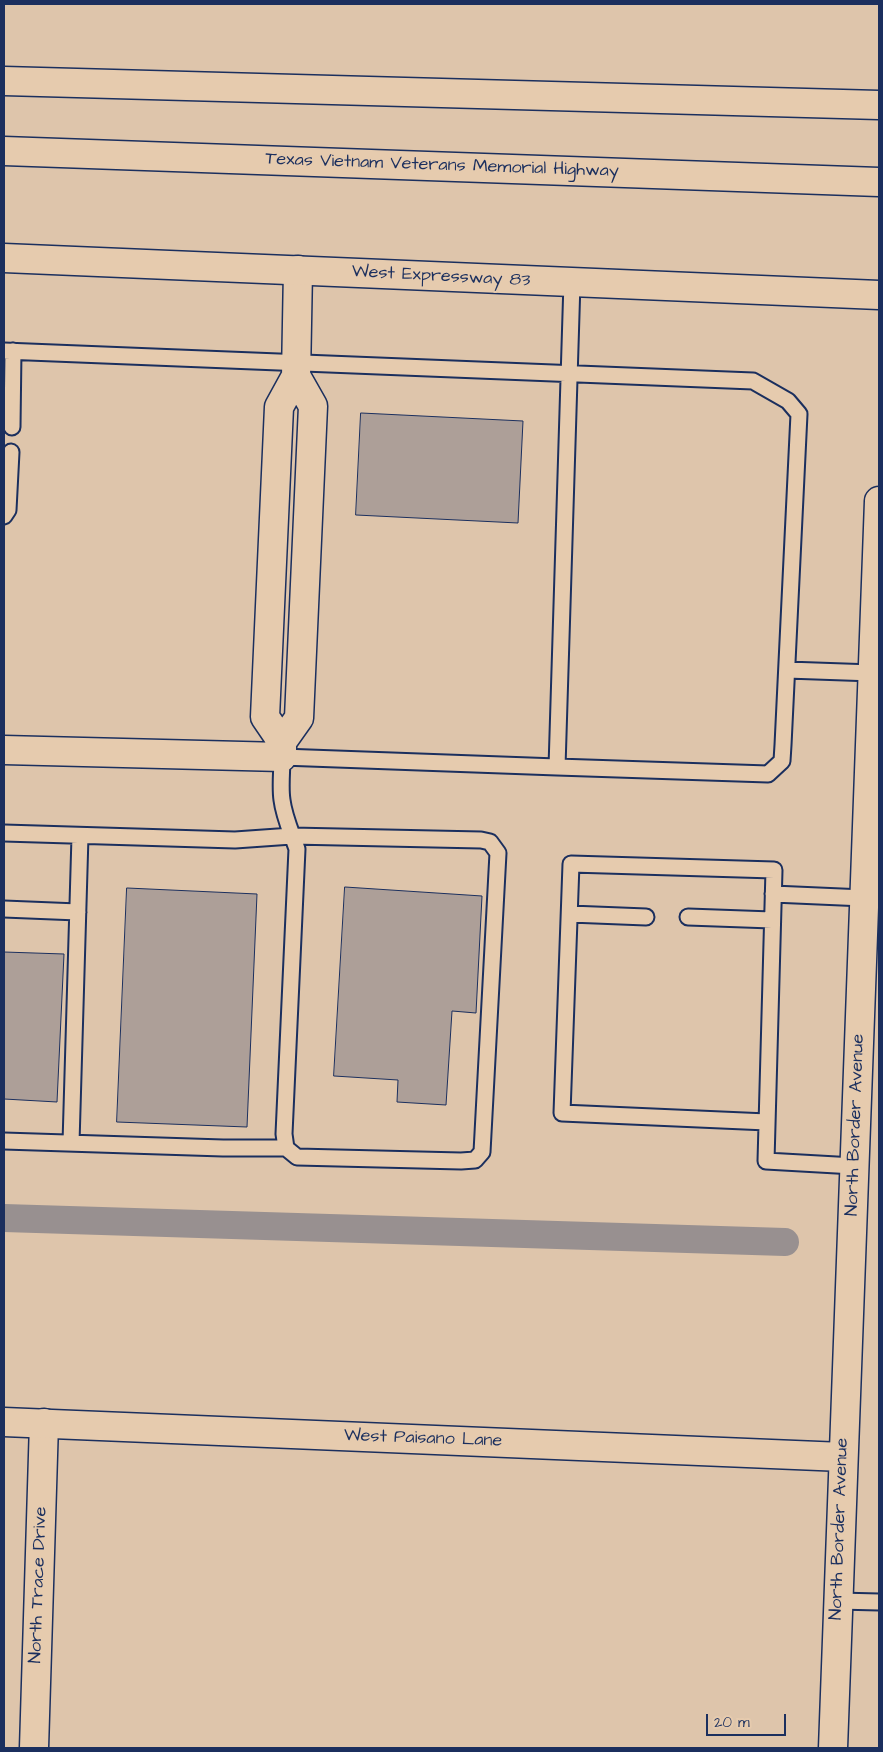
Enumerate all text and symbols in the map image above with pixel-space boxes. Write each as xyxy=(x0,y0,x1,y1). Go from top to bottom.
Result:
street label: Texas Vietnam Veterans Memorial Highway xyxy=(265,149,619,183)
street label: West Expressway 83 xyxy=(351,262,531,292)
street label: North Border Avenue xyxy=(842,1034,870,1216)
street label: West Paisano Lane xyxy=(343,1425,503,1453)
street label: North Border Avenue xyxy=(826,1438,854,1620)
street label: North Trace Drive xyxy=(25,1506,53,1664)
scale bar xyxy=(708,1704,788,1736)
text: 20 m xyxy=(714,1712,750,1733)

